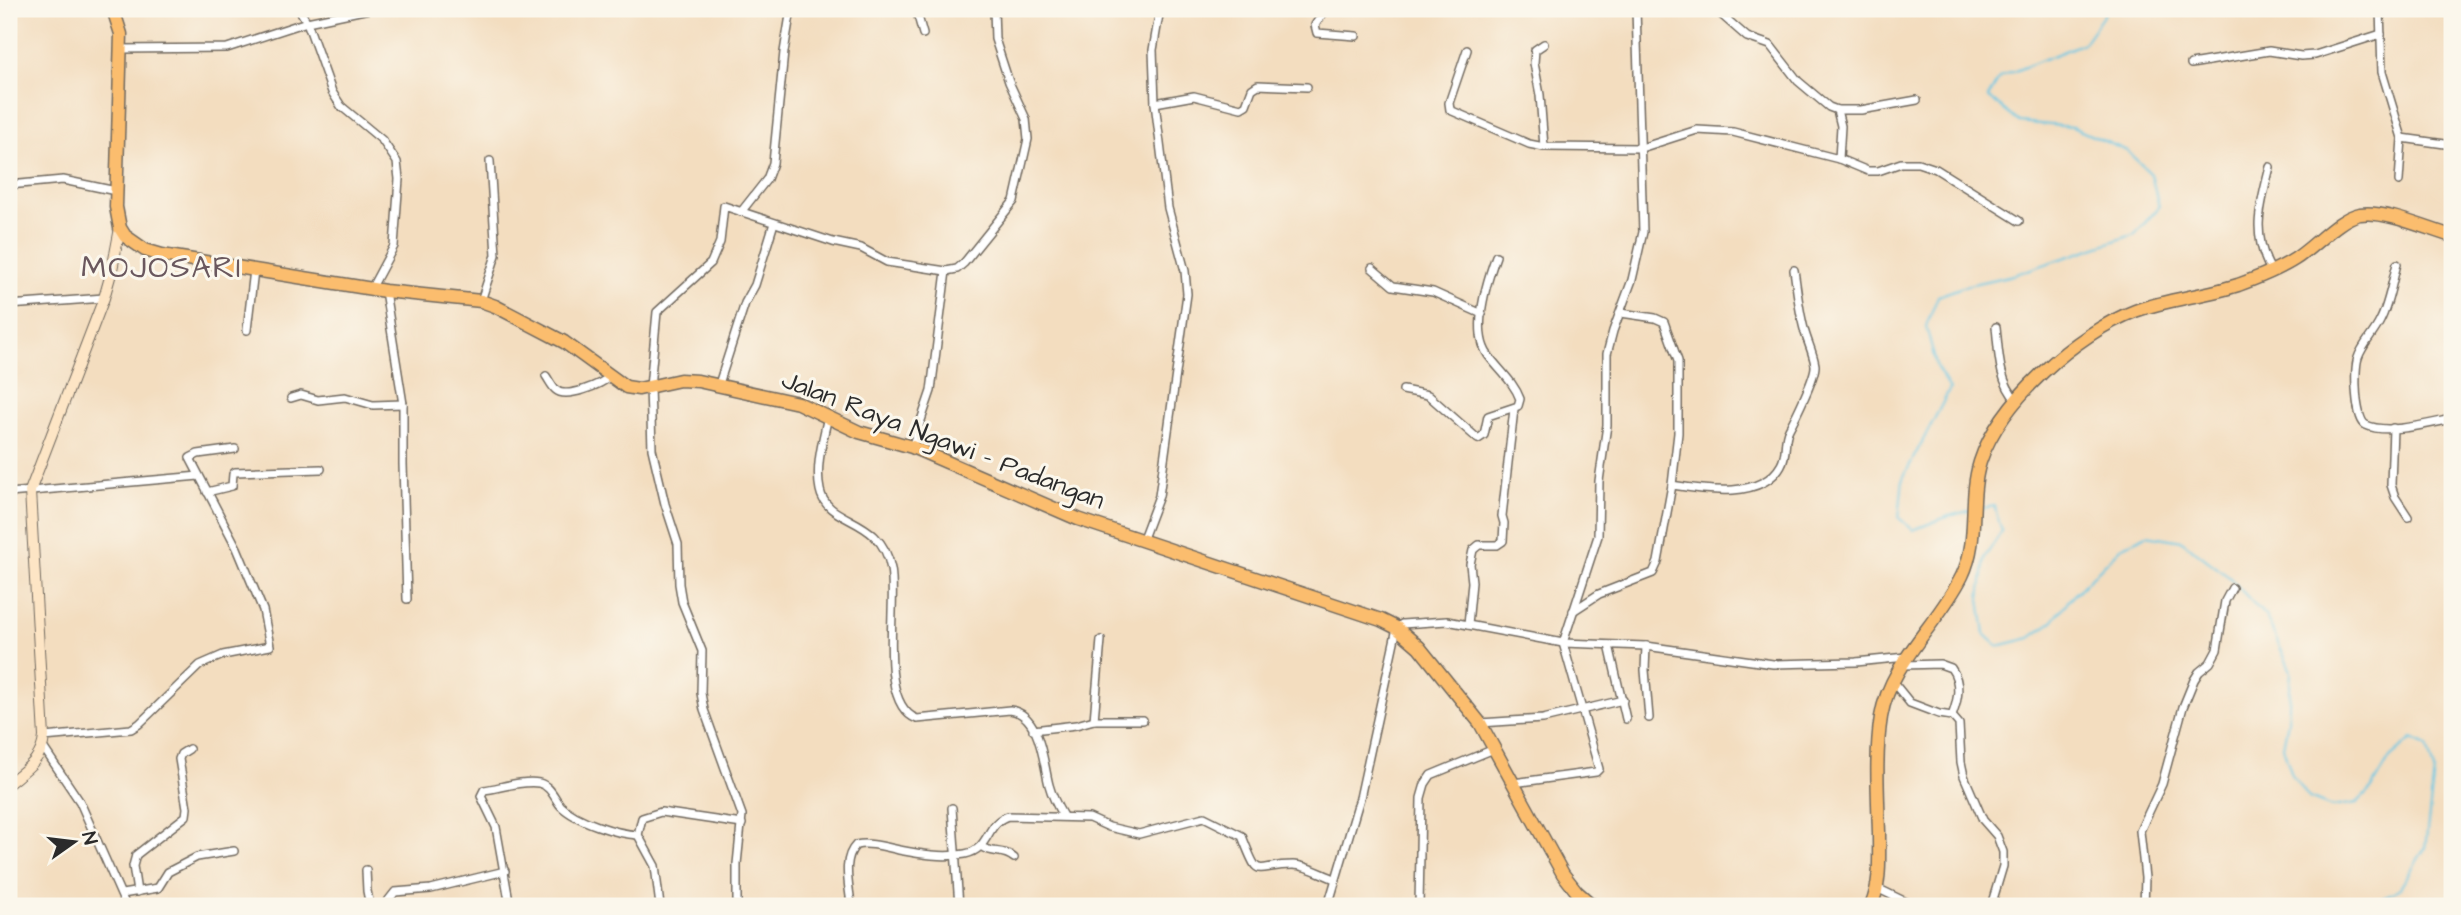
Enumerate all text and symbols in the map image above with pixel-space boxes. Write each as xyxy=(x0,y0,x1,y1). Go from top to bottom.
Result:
district label: MOJOSARI xyxy=(81,247,243,289)
street label: Jalan Raya Ngawi - Padangan xyxy=(776,362,1110,520)
north arrow xyxy=(38,806,108,876)
text: N xyxy=(74,829,104,847)

